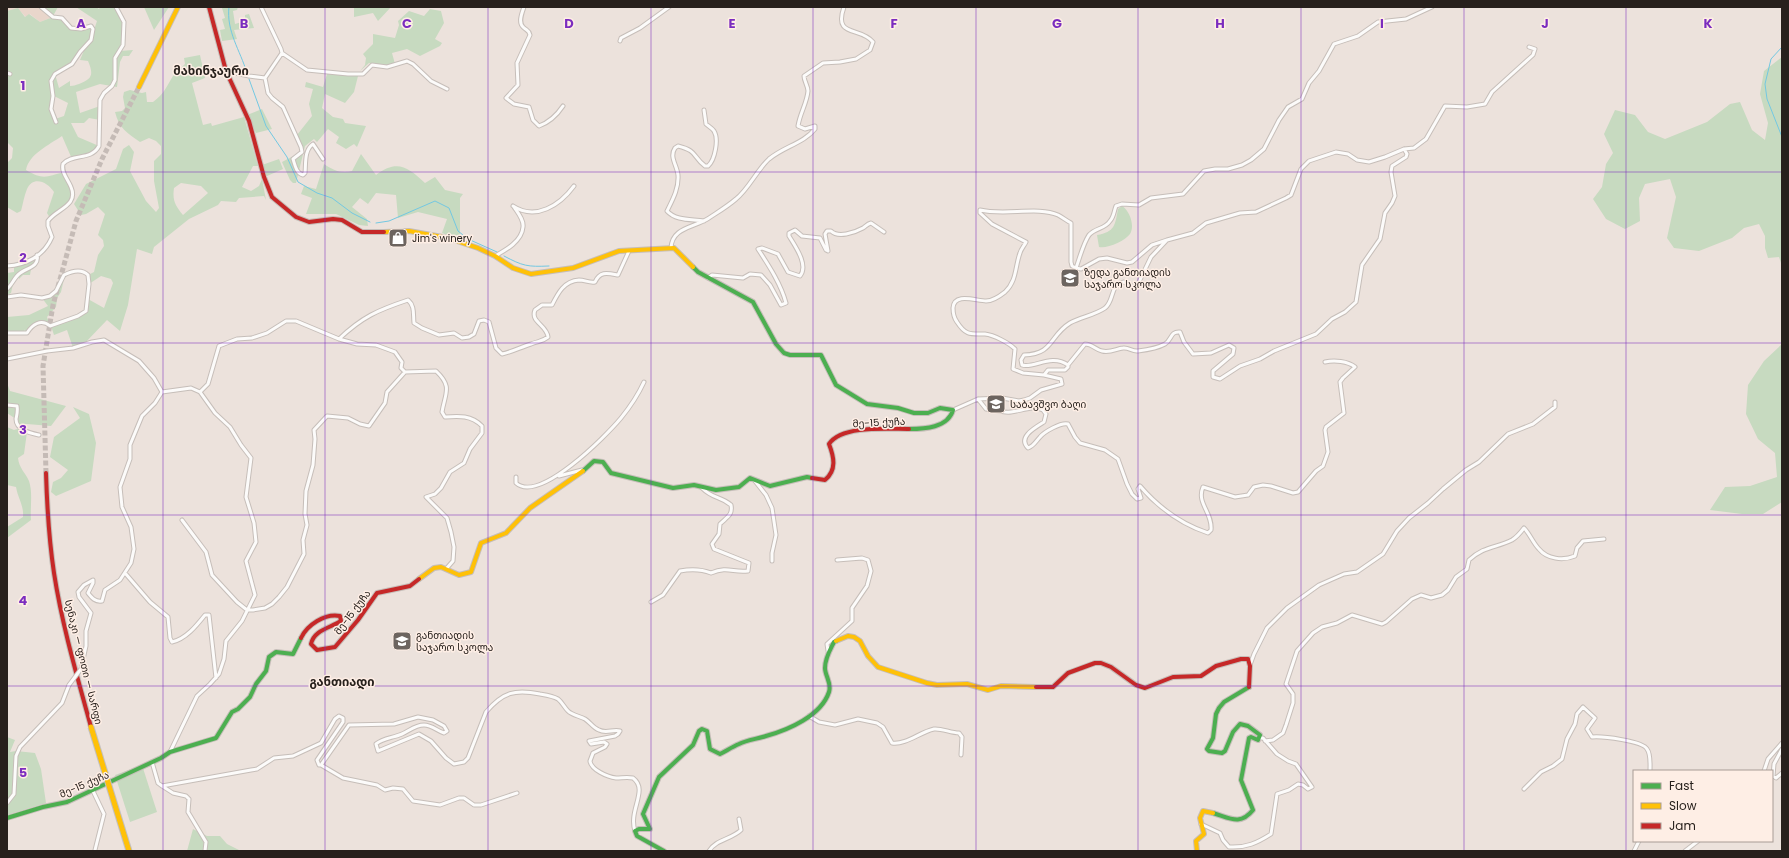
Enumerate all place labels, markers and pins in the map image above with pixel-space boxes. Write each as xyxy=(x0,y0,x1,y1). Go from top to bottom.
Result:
shop icon: Jim's winery xyxy=(387,227,409,249)
place label: Jim's winery xyxy=(412,231,473,246)
place label: ზედა განთიადის საჯარო სკოლა xyxy=(1084,265,1171,292)
school or university icon: ზედა განთიადის საჯარო სკოლა xyxy=(1059,267,1081,289)
school or university icon: საბავშვო ბაღი xyxy=(985,393,1007,415)
place label: საბავშვო ბაღი xyxy=(1010,397,1086,412)
place label: განთიადის საჯარო სკოლა xyxy=(416,628,493,655)
school or university icon: განთიადის საჯარო სკოლა xyxy=(391,630,413,652)

